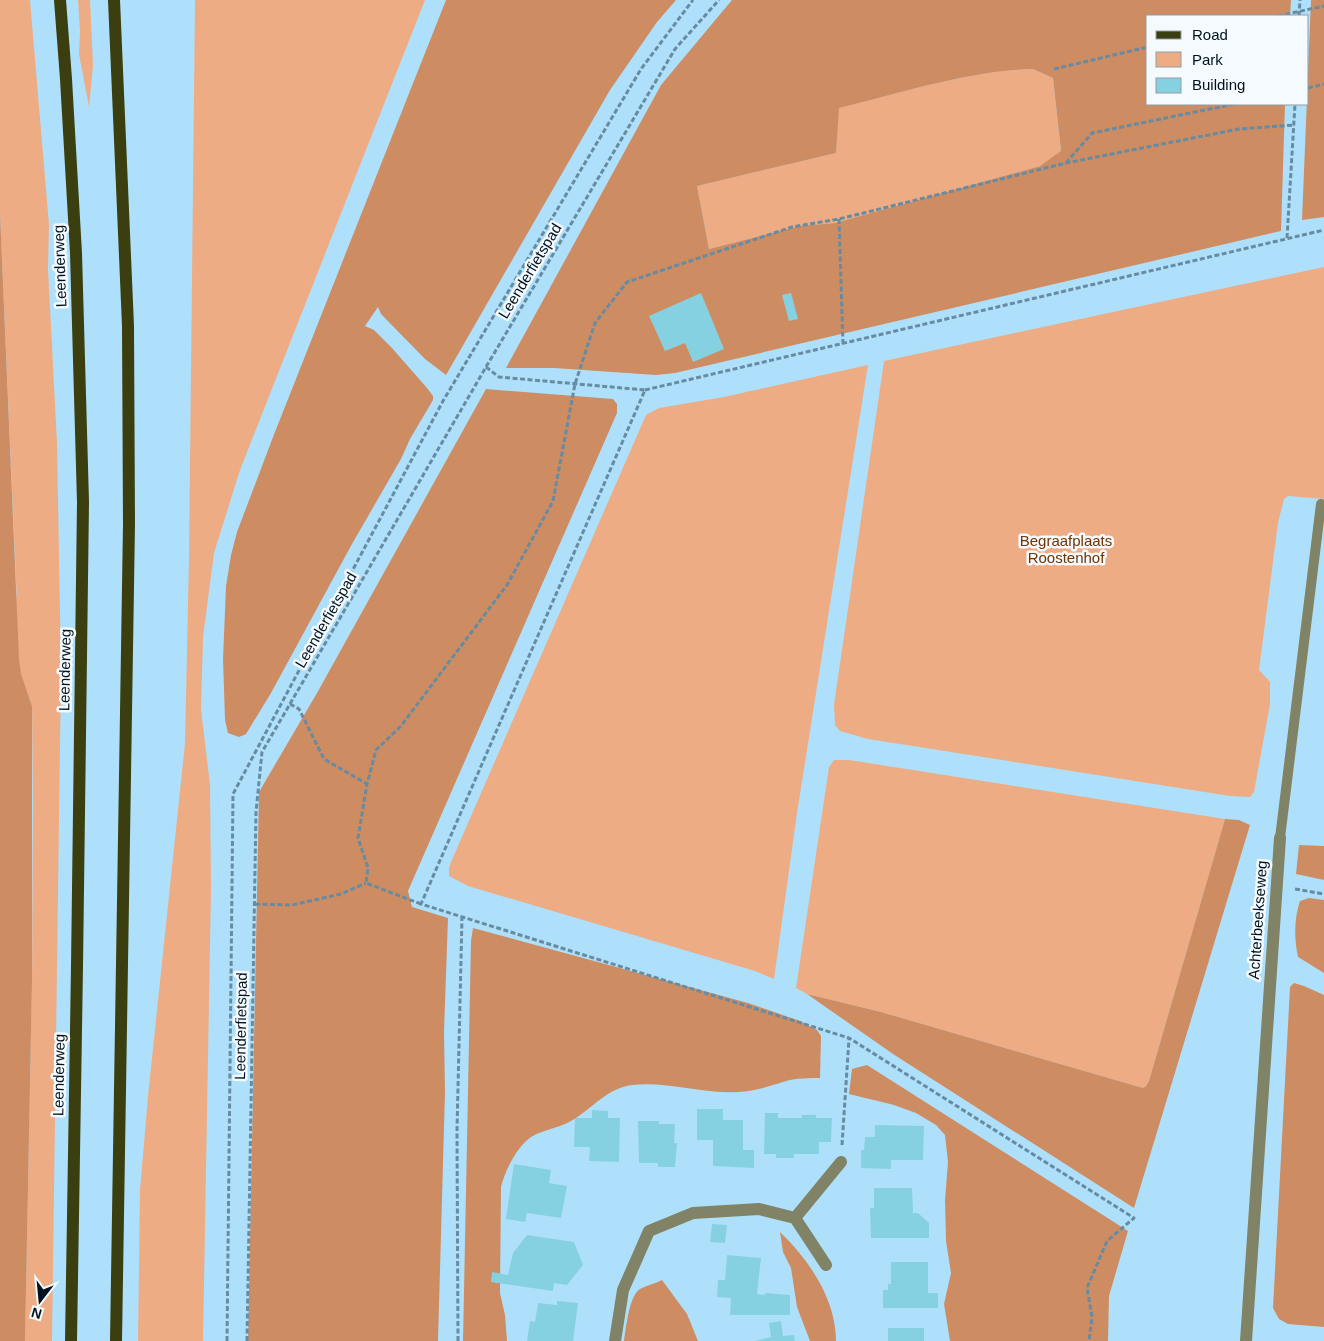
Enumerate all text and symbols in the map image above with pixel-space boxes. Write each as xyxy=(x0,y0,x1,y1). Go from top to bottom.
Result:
legend xyxy=(1146,15,1309,105)
text: Road xyxy=(1192,26,1228,43)
text: Park xyxy=(1192,51,1223,68)
text: Building xyxy=(1192,76,1245,93)
street label: Leenderfietspad xyxy=(495,220,565,321)
street label: Leenderweg xyxy=(50,224,69,308)
park label: Begraafplaats Roostenhof xyxy=(1020,532,1112,566)
street label: Leenderfietspad xyxy=(291,569,360,671)
street label: Leenderweg xyxy=(55,629,74,711)
street label: Achterbeekseweg xyxy=(1245,860,1270,980)
street label: Leenderfietspad xyxy=(231,972,250,1080)
street label: Leenderweg xyxy=(49,1034,68,1116)
north arrow xyxy=(15,1276,65,1326)
text: N xyxy=(29,1304,43,1323)

